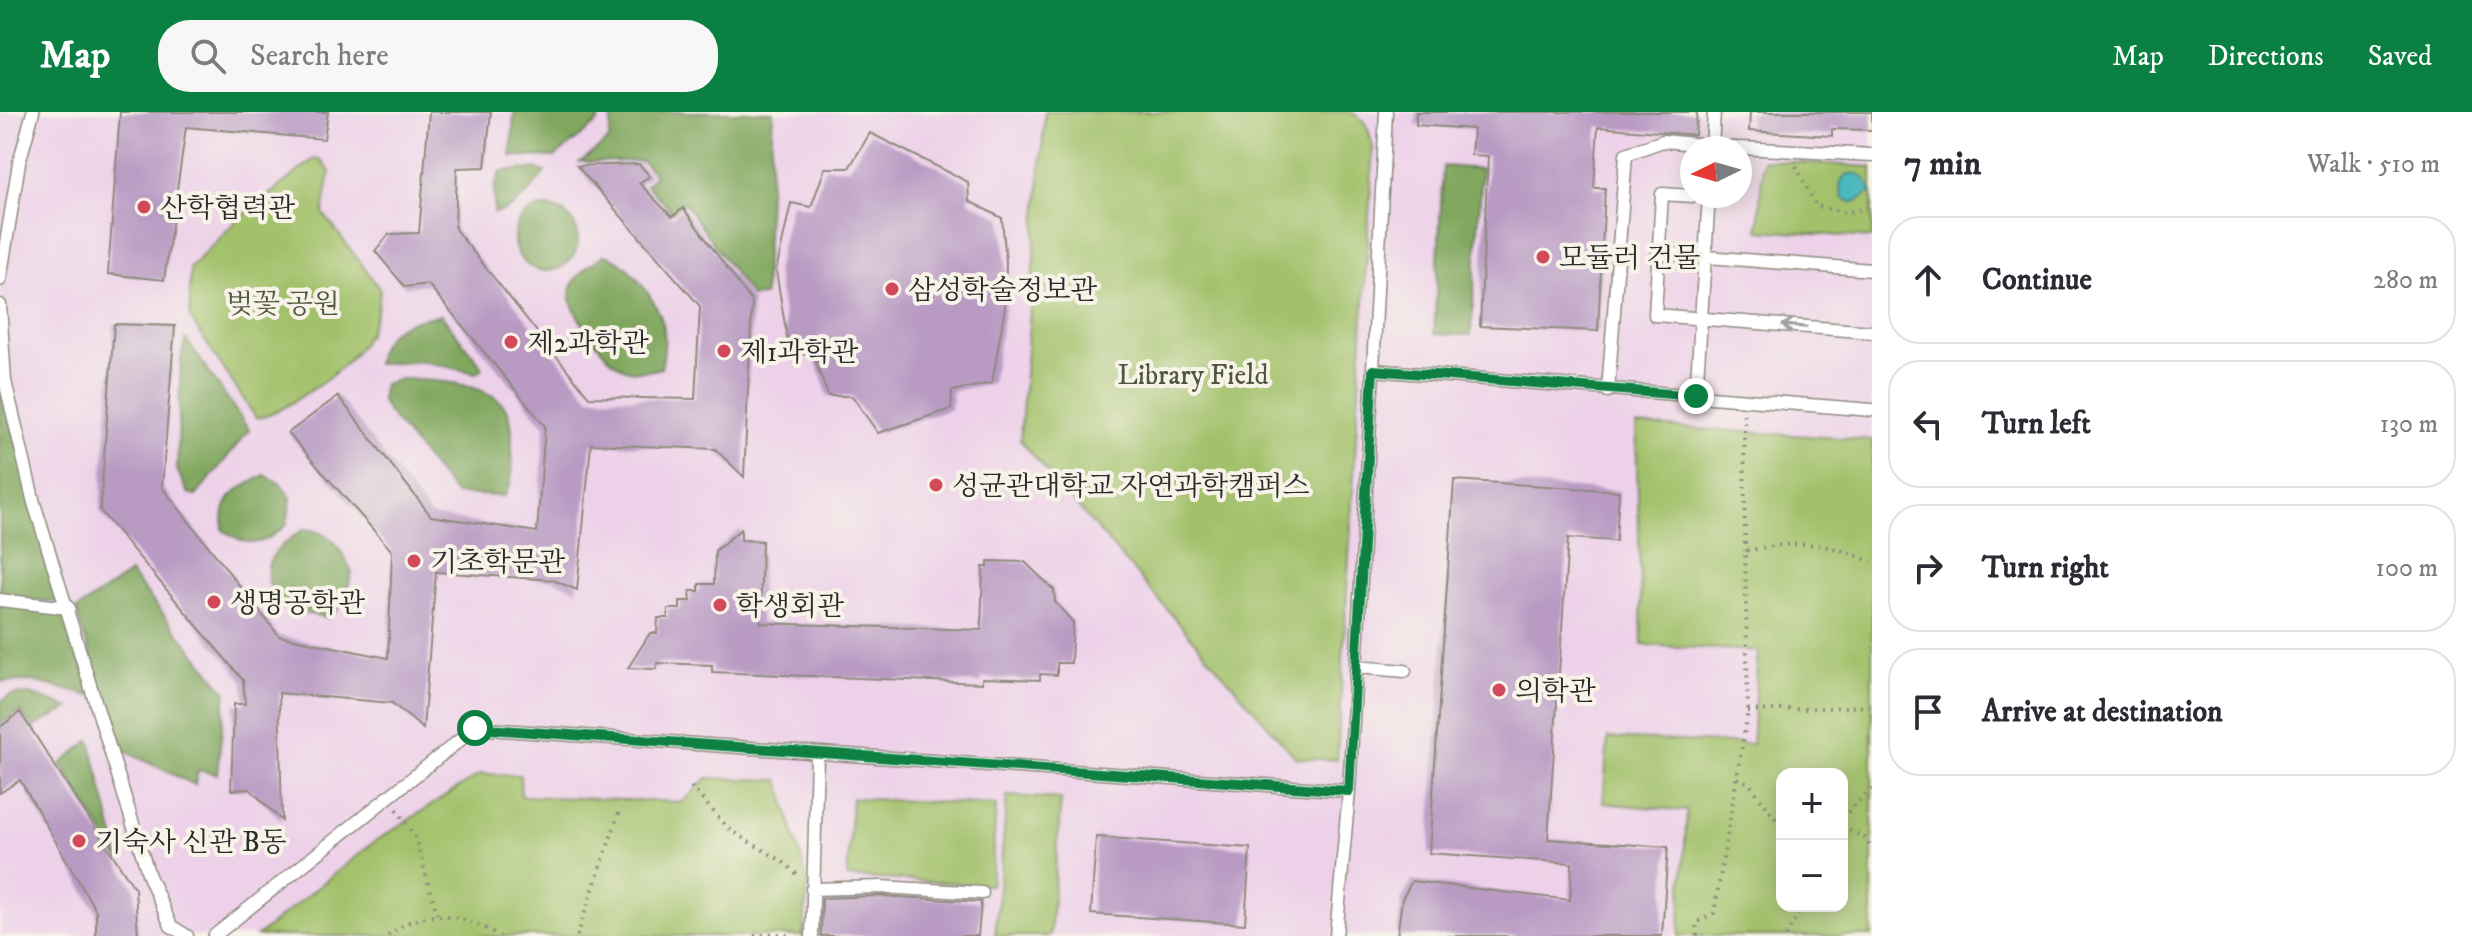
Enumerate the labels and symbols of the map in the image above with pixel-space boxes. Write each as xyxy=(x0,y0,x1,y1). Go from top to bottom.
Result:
north arrow xyxy=(1680,136,1752,208)
place label: 산학협력관 xyxy=(160,191,295,226)
marker: 산학협력관 xyxy=(135,198,153,216)
place label: 모듈러 건물 xyxy=(1559,241,1700,276)
marker: 모듈러 건물 xyxy=(1534,248,1552,266)
place label: 삼성학술정보관 xyxy=(908,273,1097,308)
marker: 삼성학술정보관 xyxy=(883,280,901,298)
park label: 벚꽃 공원 xyxy=(226,287,340,322)
one-way arrow xyxy=(1781,318,1808,333)
place label: 제2과학관 xyxy=(527,326,649,361)
marker: 제2과학관 xyxy=(502,333,520,351)
place label: 제1과학관 xyxy=(740,335,858,370)
marker: 제1과학관 xyxy=(715,342,733,360)
park label: Library Field xyxy=(1118,358,1268,393)
route end xyxy=(1678,378,1714,414)
place label: 성균관대학교 자연과학캠퍼스 xyxy=(952,469,1310,504)
marker: 성균관대학교 자연과학캠퍼스 xyxy=(927,476,945,494)
place label: 기초학문관 xyxy=(430,545,565,580)
marker: 기초학문관 xyxy=(405,552,423,570)
place label: 생명공학관 xyxy=(230,586,365,621)
place label: 학생회관 xyxy=(736,589,844,624)
marker: 생명공학관 xyxy=(205,593,223,611)
marker: 학생회관 xyxy=(711,596,729,614)
place label: 의학관 xyxy=(1515,674,1596,709)
marker: 의학관 xyxy=(1490,681,1508,699)
route start xyxy=(457,710,493,746)
place label: 기숙사 신관 B동 xyxy=(95,825,287,860)
marker: 기숙사 신관 B동 xyxy=(70,832,88,850)

